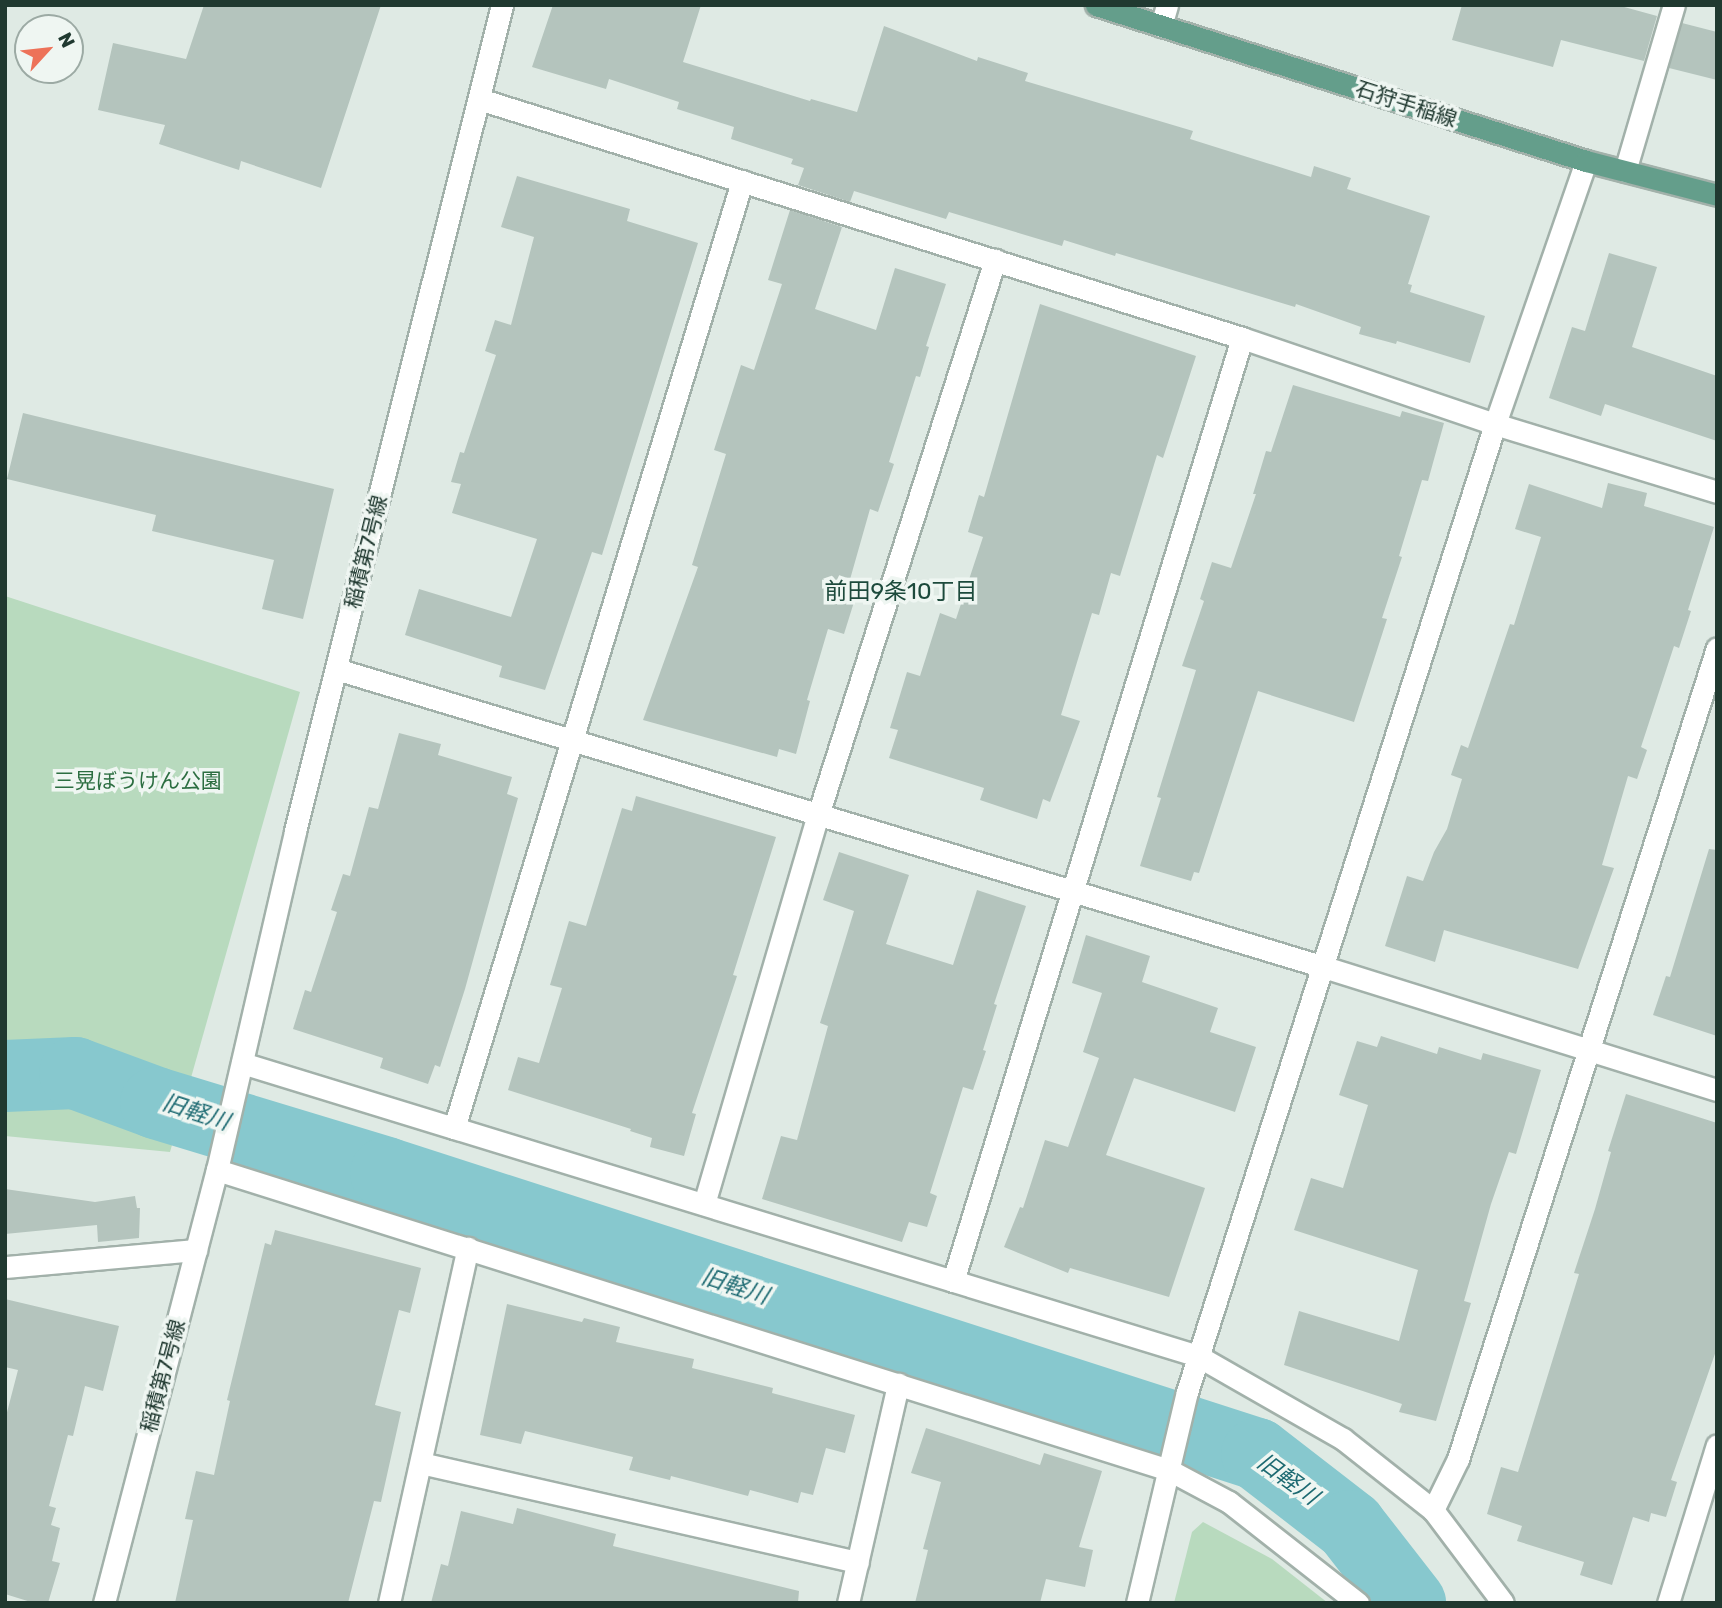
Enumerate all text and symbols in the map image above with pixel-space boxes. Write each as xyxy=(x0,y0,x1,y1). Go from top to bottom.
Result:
north arrow xyxy=(14,14,84,84)
text: N xyxy=(53,29,80,51)
street label: 石狩手稲線 xyxy=(1352,76,1460,132)
street label: 稲積第7号線 xyxy=(340,493,392,611)
district label: 前田9条10丁目 xyxy=(824,577,978,605)
park label: 三晃ぼうけん公園 xyxy=(54,768,222,794)
water label: 旧軽川 xyxy=(159,1088,233,1136)
water label: 旧軽川 xyxy=(698,1262,772,1310)
street label: 稲積第7号線 xyxy=(136,1317,190,1435)
water label: 旧軽川 xyxy=(1252,1448,1324,1510)

